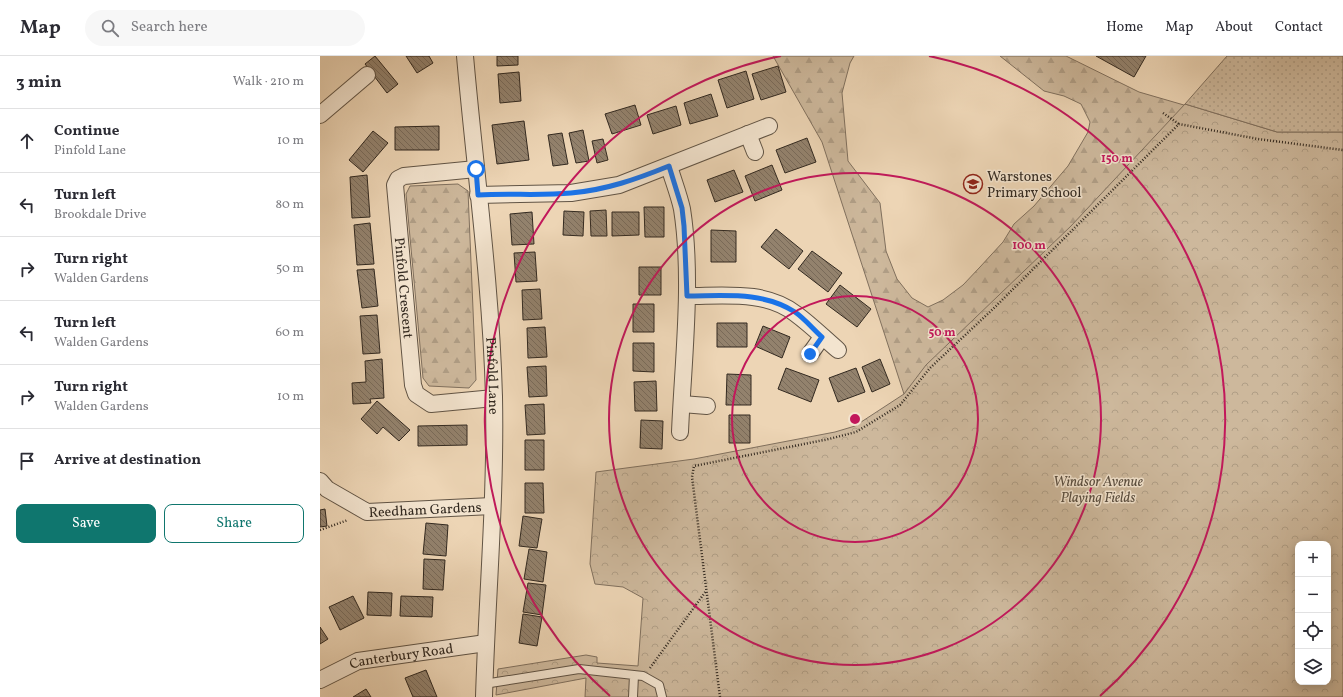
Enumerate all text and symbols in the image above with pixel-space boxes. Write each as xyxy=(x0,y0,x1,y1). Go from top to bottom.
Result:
search box xyxy=(85,10,365,46)
text: Map xyxy=(20,15,61,41)
icon: search xyxy=(99,17,121,39)
text: Search here xyxy=(131,17,208,38)
text: Home xyxy=(1106,18,1143,37)
text: Map xyxy=(1165,18,1193,37)
text: About xyxy=(1215,18,1253,37)
text: Contact xyxy=(1275,18,1323,37)
text: 3 min xyxy=(16,71,62,94)
text: Walk · 210 m xyxy=(233,73,304,91)
text: Continue xyxy=(54,121,119,142)
icon: ahead xyxy=(16,130,38,152)
text: 10 m xyxy=(277,132,304,150)
text: Pinfold Lane xyxy=(54,142,126,160)
text: 150 m xyxy=(1101,151,1133,167)
route start xyxy=(467,160,485,178)
place label: Warstones Primary School xyxy=(987,168,1081,203)
school or university icon: Warstones Primary School xyxy=(962,173,984,195)
text: Turn left xyxy=(54,185,116,206)
icon: left xyxy=(16,194,38,216)
text: 80 m xyxy=(275,196,304,214)
text: Brookdale Drive xyxy=(54,206,146,224)
street label: Pinfold Crescent xyxy=(389,237,417,339)
text: 100 m xyxy=(1012,238,1046,254)
text: Turn right xyxy=(54,249,128,270)
icon: right xyxy=(16,258,38,280)
text: 50 m xyxy=(276,260,304,278)
text: Walden Gardens xyxy=(54,270,149,288)
text: Turn left xyxy=(54,313,116,334)
icon: left xyxy=(16,322,38,344)
text: 60 m xyxy=(276,324,304,342)
text: 50 m xyxy=(928,325,956,341)
text: Walden Gardens xyxy=(54,334,149,352)
street label: Pinfold Lane xyxy=(480,337,502,415)
route end xyxy=(801,345,819,363)
text: Turn right xyxy=(54,377,128,398)
icon: right xyxy=(16,386,38,408)
text: 10 m xyxy=(277,388,304,406)
text: Walden Gardens xyxy=(54,398,149,416)
centre of rings xyxy=(848,412,862,426)
icon: arrive xyxy=(16,450,38,472)
text: Arrive at destination xyxy=(54,450,201,471)
park label: Windsor Avenue Playing Fields xyxy=(1053,473,1143,508)
street label: Reedham Gardens xyxy=(368,499,482,523)
button: Save xyxy=(16,504,156,543)
button: Share xyxy=(164,504,304,543)
map controls xyxy=(1295,541,1331,685)
button: + xyxy=(1295,541,1331,577)
button: − xyxy=(1295,577,1331,613)
button: locate xyxy=(1295,613,1331,649)
street label: Canterbury Road xyxy=(346,640,455,675)
button: layers xyxy=(1295,649,1331,685)

